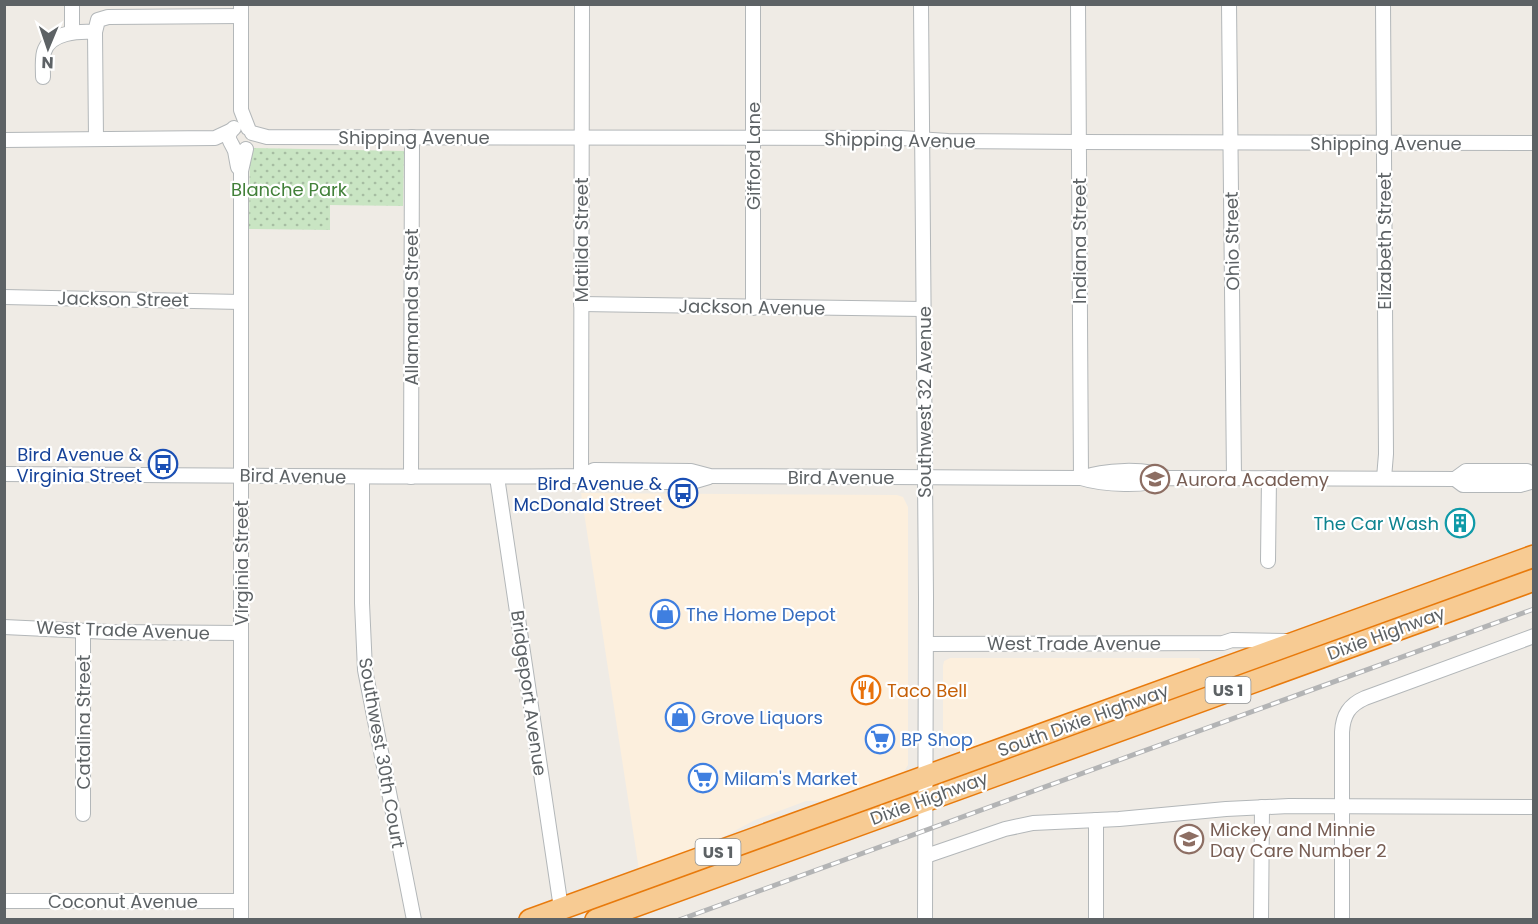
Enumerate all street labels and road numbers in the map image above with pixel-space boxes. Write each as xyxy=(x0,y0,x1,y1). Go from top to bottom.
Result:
street label: Gifford Lane xyxy=(741,102,766,210)
street label: Shipping Avenue xyxy=(338,125,490,150)
street label: Shipping Avenue xyxy=(824,126,976,154)
street label: Shipping Avenue xyxy=(1310,131,1462,156)
street label: Elizabeth Street xyxy=(1372,172,1397,310)
street label: Matilda Street xyxy=(569,178,594,302)
street label: Indiana Street xyxy=(1067,178,1092,304)
street label: Ohio Street xyxy=(1219,191,1245,291)
street label: Allamanda Street xyxy=(399,228,424,386)
street label: Jackson Street xyxy=(57,285,189,313)
street label: Jackson Avenue xyxy=(678,293,826,321)
street label: Southwest 32 Avenue xyxy=(912,306,937,498)
street label: Bird Avenue xyxy=(239,463,347,489)
street label: Bird Avenue xyxy=(788,465,894,490)
street label: Virginia Street xyxy=(229,500,254,626)
street label: Dixie Highway xyxy=(1324,600,1448,666)
street label: Bridgeport Avenue xyxy=(505,609,553,777)
street label: West Trade Avenue xyxy=(36,614,210,646)
street label: West Trade Avenue xyxy=(987,631,1161,656)
street label: Catalina Street xyxy=(71,655,96,789)
street label: Southwest 30th Court xyxy=(353,656,411,850)
street label: South Dixie Highway xyxy=(994,677,1172,763)
road number: US 1 xyxy=(1206,677,1250,703)
street label: Dixie Highway xyxy=(867,765,991,831)
road number: US 1 xyxy=(696,839,740,865)
street label: Coconut Avenue xyxy=(48,889,198,914)

